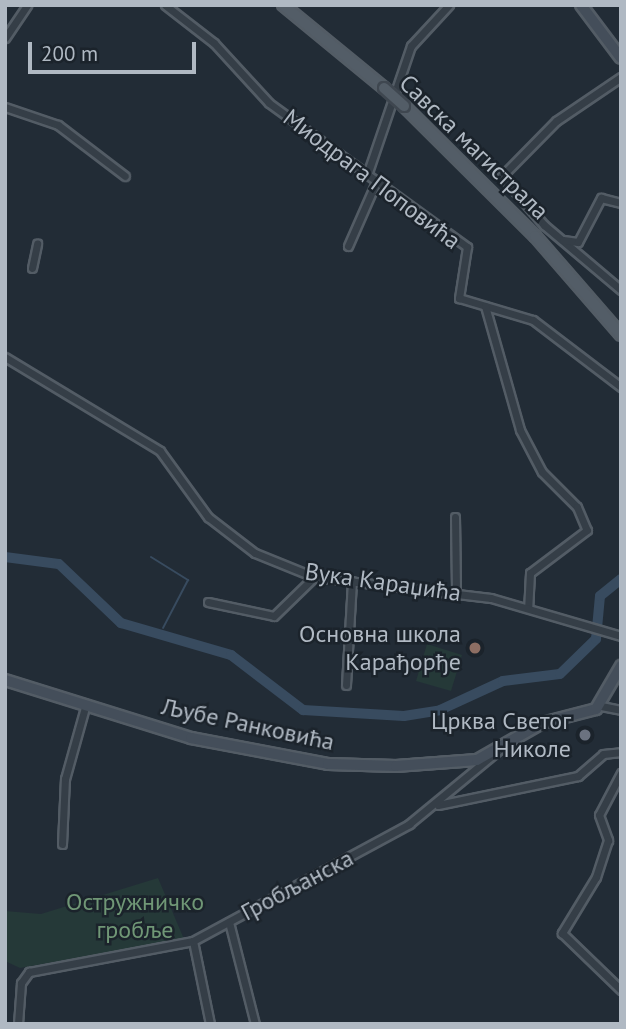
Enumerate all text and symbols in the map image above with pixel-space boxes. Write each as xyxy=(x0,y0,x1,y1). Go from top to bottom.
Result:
scale bar xyxy=(32,28,200,72)
text: 200 m xyxy=(41,40,98,67)
street label: Савска магистрала xyxy=(393,68,555,226)
street label: Миодрага Поповића xyxy=(278,103,466,255)
street label: Вука Караџића xyxy=(303,557,463,607)
place label: Основна школа Карађорђе xyxy=(299,620,461,676)
marker: Основна школа Карађорђе xyxy=(467,640,483,656)
street label: Љубе Ранковића xyxy=(159,692,337,756)
place label: Црква Светог Николе xyxy=(431,707,571,763)
marker: Црква Светог Николе xyxy=(577,727,593,743)
street label: Гробљанска xyxy=(236,843,358,927)
park label: Остружничко гробље xyxy=(66,888,204,944)

